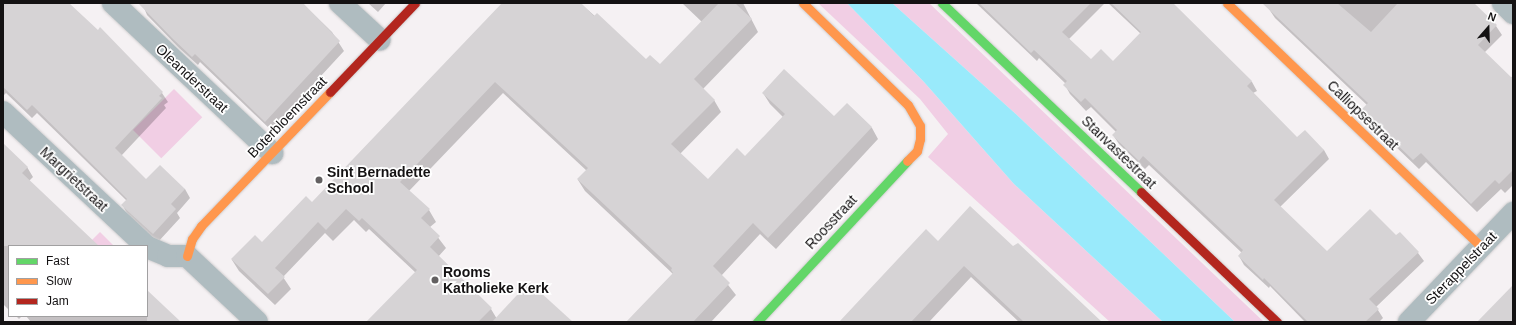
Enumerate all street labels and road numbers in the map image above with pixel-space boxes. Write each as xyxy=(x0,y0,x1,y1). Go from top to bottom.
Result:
street label: Oleanderstraat xyxy=(152,40,232,116)
street label: Boterbloemstraat xyxy=(244,73,330,161)
street label: Calliopsestraat xyxy=(1324,77,1402,153)
street label: Stanvastestraat xyxy=(1078,112,1160,192)
street label: Margrietstraat xyxy=(37,143,111,215)
street label: Roosstraat xyxy=(802,192,860,252)
street label: Sterappelstraat xyxy=(1422,228,1500,308)

